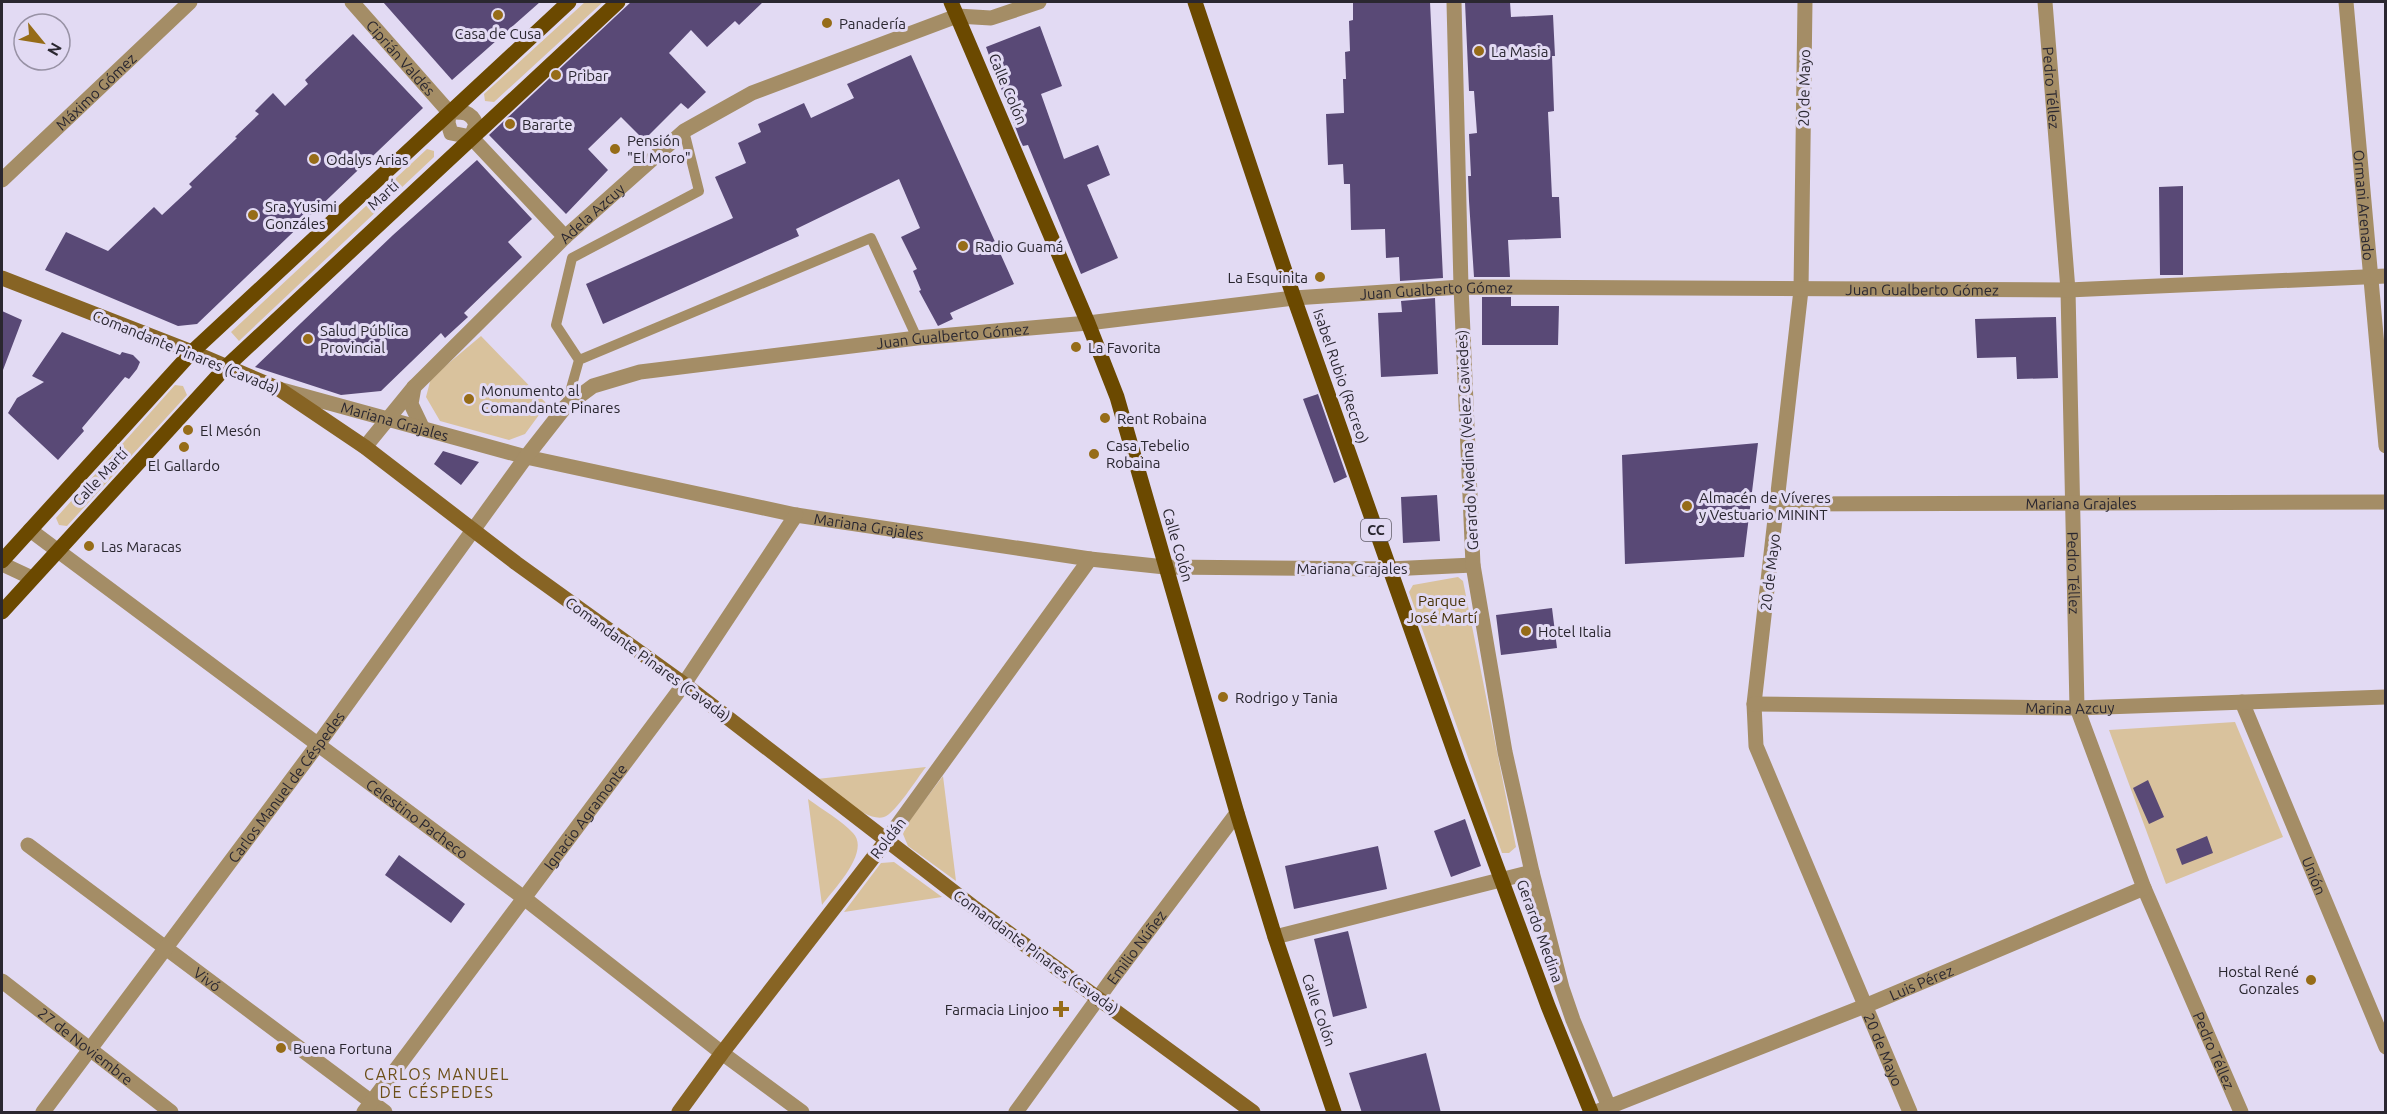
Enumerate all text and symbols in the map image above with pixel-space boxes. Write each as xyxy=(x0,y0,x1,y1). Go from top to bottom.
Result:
marker: Casa de Cusa xyxy=(491,8,505,22)
north arrow xyxy=(12,12,72,72)
place label: Panadería xyxy=(839,15,906,32)
street label: Ciprián Valdés xyxy=(363,16,439,99)
marker: Panadería xyxy=(820,16,834,30)
place label: Casa de Cusa xyxy=(455,25,541,42)
text: N xyxy=(44,40,66,59)
place label: La Masia xyxy=(1491,43,1548,60)
marker: La Masia xyxy=(1472,44,1486,58)
street label: Pedro Téllez xyxy=(2040,46,2064,130)
street label: Máximo Gómez xyxy=(52,49,139,133)
street label: 20 de Mayo xyxy=(1795,49,1813,127)
street label: Calle Colón xyxy=(985,51,1031,127)
place label: Pribar xyxy=(568,67,609,84)
marker: Pribar xyxy=(549,68,563,82)
place label: Bararte xyxy=(522,116,572,133)
marker: Bararte xyxy=(503,117,517,131)
place label: Pensión "El Moro" xyxy=(627,132,691,166)
marker: Pensión "El Moro" xyxy=(608,142,622,156)
street label: Ormani Arenado xyxy=(2351,149,2378,261)
place label: Odalys Arias xyxy=(326,151,409,168)
marker: Odalys Arias xyxy=(307,152,321,166)
street label: Martí xyxy=(364,176,402,213)
street label: Adela Azcuy xyxy=(555,180,628,247)
place label: Sra. Yusimi Gonzáles xyxy=(265,198,337,232)
marker: Sra. Yusimi Gonzáles xyxy=(246,208,260,222)
place label: Radio Guamá xyxy=(975,238,1064,255)
marker: Radio Guamá xyxy=(956,239,970,253)
place label: La Esquinita xyxy=(1228,269,1308,286)
marker: La Esquinita xyxy=(1313,270,1327,284)
street label: Juan Gualberto Gómez xyxy=(1359,278,1513,302)
street label: Juan Gualberto Gómez xyxy=(1845,280,1999,298)
street label: Isabel Rubio (Recreo) xyxy=(1310,306,1372,446)
street label: Comandante Pinares (Cavada) xyxy=(90,307,282,397)
street label: Juan Gualberto Gómez xyxy=(875,320,1030,351)
place label: Salud Pública Provincial xyxy=(320,322,409,356)
street label: Gerardo Medina (Velez Caviedes) xyxy=(1453,329,1481,551)
marker: Salud Pública Provincial xyxy=(301,332,315,346)
place label: La Favorita xyxy=(1088,339,1161,356)
marker: La Favorita xyxy=(1069,340,1083,354)
place label: Monumento al Comandante Pinares xyxy=(481,382,620,416)
marker: Monumento al Comandante Pinares xyxy=(462,392,476,406)
street label: Mariana Grajales xyxy=(339,398,451,444)
place label: Rent Robaina xyxy=(1117,410,1207,427)
marker: Rent Robaina xyxy=(1098,411,1112,425)
place label: El Mesón xyxy=(200,422,261,439)
marker: El Mesón xyxy=(181,423,195,437)
place label: Casa Tebelio Robaina xyxy=(1106,437,1190,471)
marker: El Gallardo xyxy=(177,440,191,454)
street label: Calle Martí xyxy=(69,444,131,509)
marker: Casa Tebelio Robaina xyxy=(1087,447,1101,461)
place label: El Gallardo xyxy=(148,457,220,474)
place label: Almacén de Víveres y Vestuario MININT xyxy=(1699,489,1831,523)
street label: Mariana Grajales xyxy=(2025,494,2137,512)
marker: Almacén de Víveres y Vestuario MININT xyxy=(1680,499,1694,513)
street label: Calle Colón xyxy=(1159,506,1197,584)
street label: Mariana Grajales xyxy=(813,509,925,543)
road number: CC xyxy=(1361,519,1391,541)
street label: 20 de Mayo xyxy=(1757,532,1783,612)
street label: Pedro Téllez xyxy=(2065,532,2083,615)
place label: Las Maracas xyxy=(101,538,182,555)
marker: Las Maracas xyxy=(82,539,96,553)
street label: Mariana Grajales xyxy=(1297,560,1407,577)
park label: Parque José Martí xyxy=(1407,592,1478,626)
street label: Comandante Pinares (Cavada) xyxy=(562,593,734,725)
place label: Hotel Italia xyxy=(1538,623,1611,640)
marker: Hotel Italia xyxy=(1519,624,1533,638)
place label: Rodrigo y Tania xyxy=(1235,689,1338,706)
marker: Rodrigo y Tania xyxy=(1216,690,1230,704)
street label: Marina Azcuy xyxy=(2025,698,2115,717)
street label: Carlos Manuel de Céspedes xyxy=(224,708,348,866)
street label: Ignacio Agramonte xyxy=(540,760,630,873)
street label: Celestino Pacheco xyxy=(363,775,472,862)
street label: Roldán xyxy=(867,814,909,862)
street label: Unión xyxy=(2299,854,2330,897)
street label: Gerardo Medina xyxy=(1513,877,1567,985)
street label: Comandante Pinares (Cavada) xyxy=(950,886,1122,1018)
street label: Emilio Núñez xyxy=(1103,907,1169,987)
street label: Luis Pérez xyxy=(1887,961,1956,1003)
street label: Vivó xyxy=(190,963,224,995)
place label: Hostal René Gonzales xyxy=(2218,963,2299,997)
street label: Calle Colón xyxy=(1299,971,1339,1049)
marker: Hostal René Gonzales xyxy=(2304,973,2318,987)
place label: Farmacia Linjoo xyxy=(945,1001,1049,1018)
marker: Farmacia Linjoo xyxy=(1054,1002,1068,1016)
street label: 27 de Noviembre xyxy=(35,1004,137,1088)
street label: Pedro Téllez xyxy=(2190,1009,2239,1092)
street label: 20 de Mayo xyxy=(1861,1010,1907,1089)
place label: Buena Fortuna xyxy=(293,1040,392,1057)
marker: Buena Fortuna xyxy=(274,1041,288,1055)
district label: CARLOS MANUEL DE CÉSPEDES xyxy=(364,1065,510,1101)

